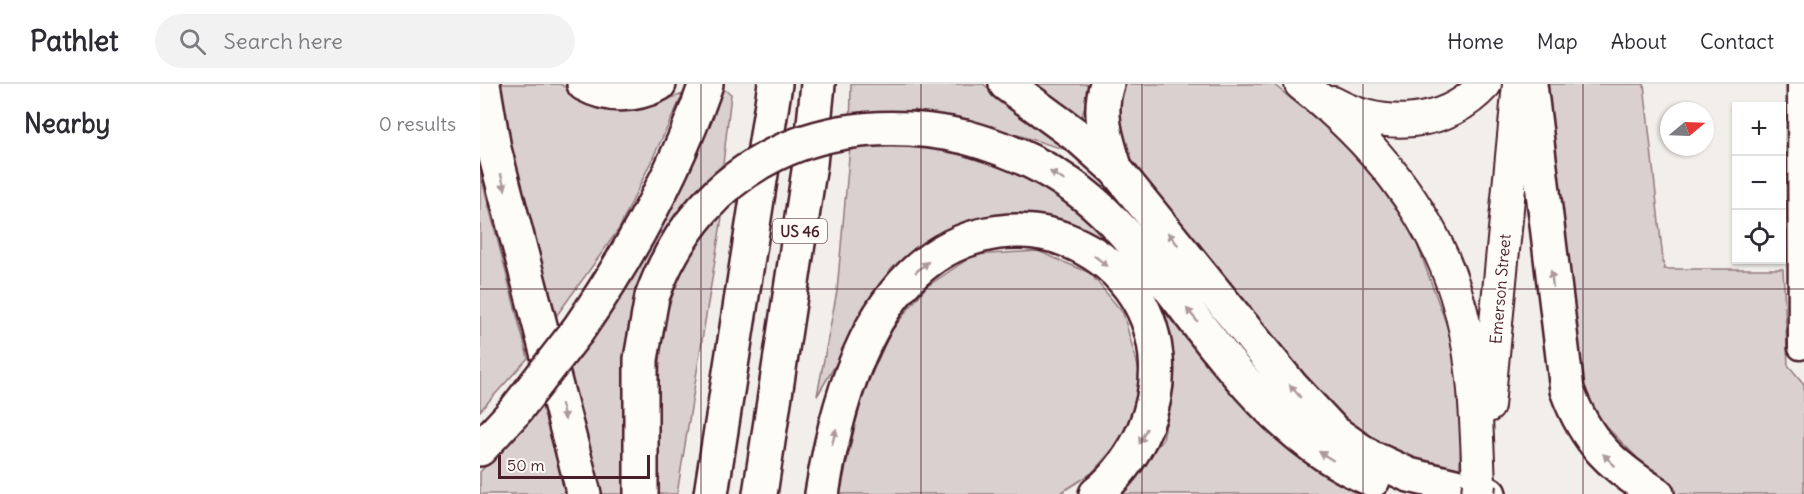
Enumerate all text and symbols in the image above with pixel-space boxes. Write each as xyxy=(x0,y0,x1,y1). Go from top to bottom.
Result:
search box xyxy=(155,14,575,68)
text: Pathlet xyxy=(30,23,119,59)
icon: search xyxy=(176,25,209,58)
text: Search here xyxy=(224,27,343,55)
text: Home xyxy=(1447,28,1504,55)
text: Map xyxy=(1537,28,1578,55)
text: About xyxy=(1611,28,1667,55)
text: Contact xyxy=(1700,28,1774,55)
north arrow xyxy=(1660,102,1714,156)
map controls xyxy=(1732,102,1786,264)
button: + xyxy=(1732,102,1786,156)
text: Nearby xyxy=(24,107,110,140)
text: 0 results xyxy=(379,111,456,136)
button: − xyxy=(1732,156,1786,210)
one-way arrow xyxy=(1049,171,1065,182)
one-way arrow xyxy=(499,173,508,191)
button: locate xyxy=(1732,210,1786,264)
road number: US 46 xyxy=(773,219,827,243)
one-way arrow xyxy=(1168,231,1180,246)
street label: Emerson Street xyxy=(1485,232,1515,345)
one-way arrow xyxy=(1093,255,1109,268)
one-way arrow xyxy=(914,260,930,273)
one-way arrow xyxy=(1547,269,1557,288)
one-way arrow xyxy=(1185,307,1198,323)
one-way arrow xyxy=(1289,384,1302,399)
one-way arrow xyxy=(558,402,568,421)
one-way arrow xyxy=(829,428,839,446)
one-way arrow xyxy=(1138,428,1148,445)
one-way arrow xyxy=(1317,450,1334,461)
scale bar xyxy=(498,452,650,480)
one-way arrow xyxy=(1603,453,1617,467)
text: 50 m xyxy=(507,455,545,475)

